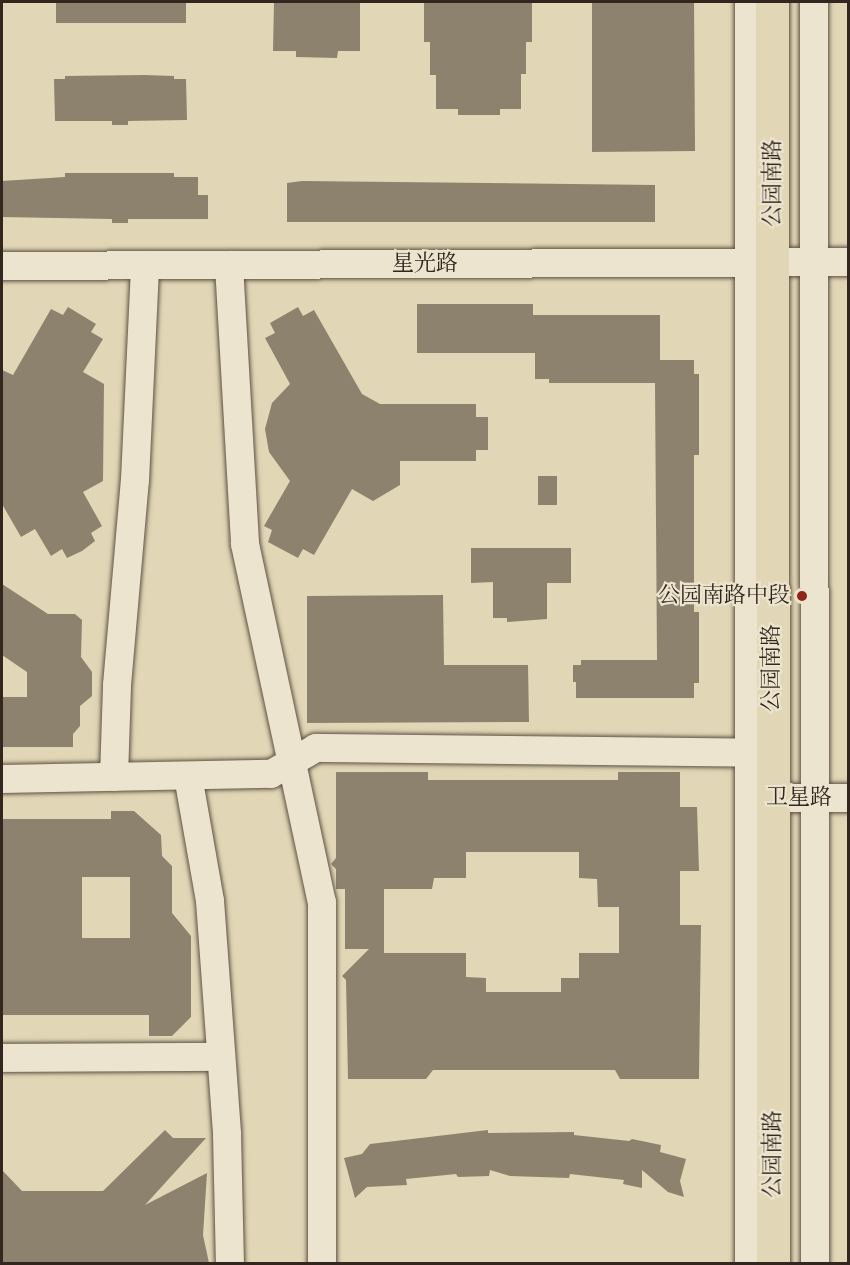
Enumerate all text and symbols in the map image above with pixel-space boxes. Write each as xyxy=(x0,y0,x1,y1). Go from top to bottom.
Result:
street label: 公园南路 xyxy=(760,139,786,227)
street label: 星光路 xyxy=(392,251,458,277)
place label: 公园南路中段 xyxy=(658,583,790,609)
marker: 公园南路中段 xyxy=(795,589,809,603)
street label: 公园南路 xyxy=(759,624,785,712)
street label: 卫星路 xyxy=(766,785,832,811)
street label: 公园南路 xyxy=(760,1110,786,1198)

